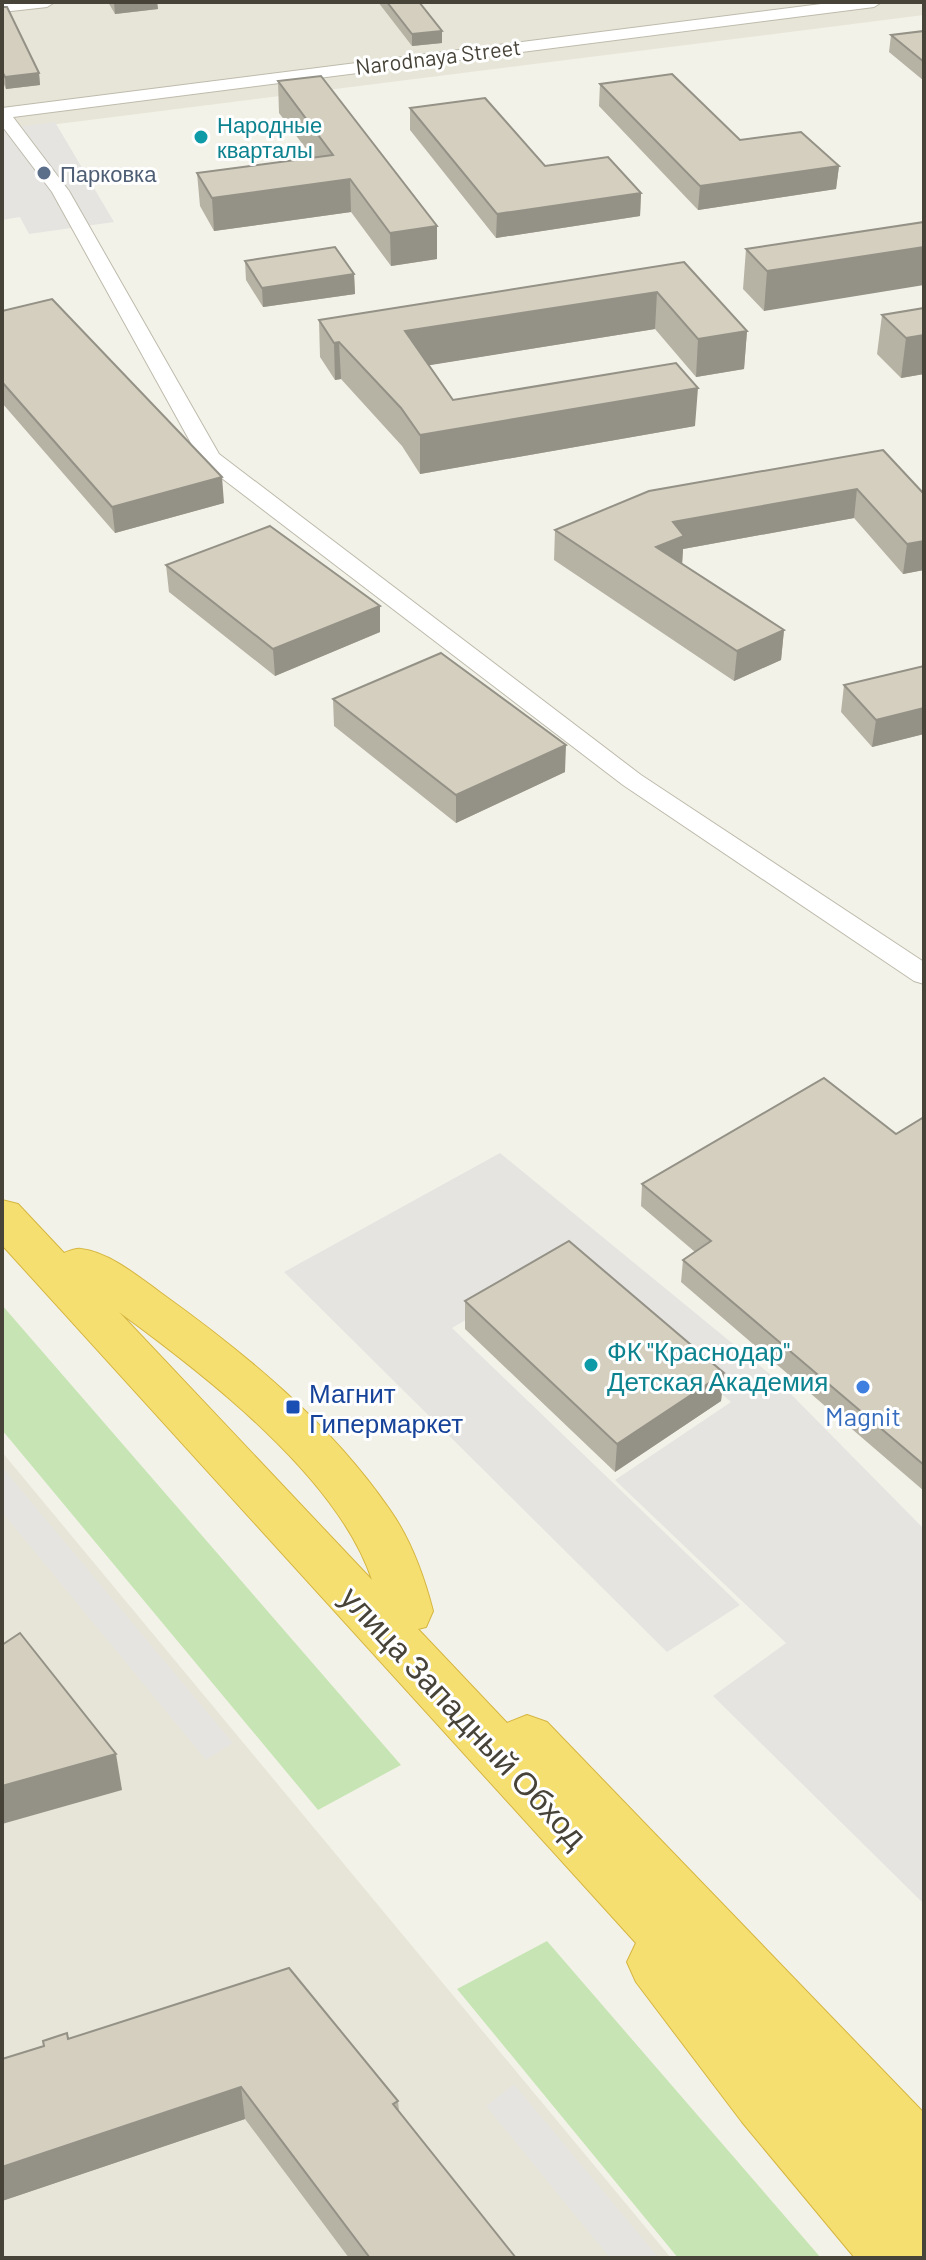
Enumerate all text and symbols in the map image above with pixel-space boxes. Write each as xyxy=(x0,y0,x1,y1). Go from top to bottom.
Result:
street label: Narodnaya Street xyxy=(354,33,522,79)
place label: Народные кварталы xyxy=(217,111,322,163)
marker: Народные кварталы xyxy=(192,128,210,146)
place label: Парковка xyxy=(60,160,157,187)
marker: Парковка xyxy=(35,164,53,182)
place label: ФК "Краснодар" Детская Академия xyxy=(607,1335,828,1396)
marker: ФК "Краснодар" Детская Академия xyxy=(582,1356,600,1374)
place label: Магнит Гипермаркет xyxy=(309,1377,463,1438)
marker: Magnit xyxy=(854,1378,872,1396)
marker: Магнит Гипермаркет xyxy=(284,1398,302,1416)
place label: Magnit xyxy=(825,1400,901,1431)
street label: улица Западный Обход xyxy=(333,1577,596,1856)

